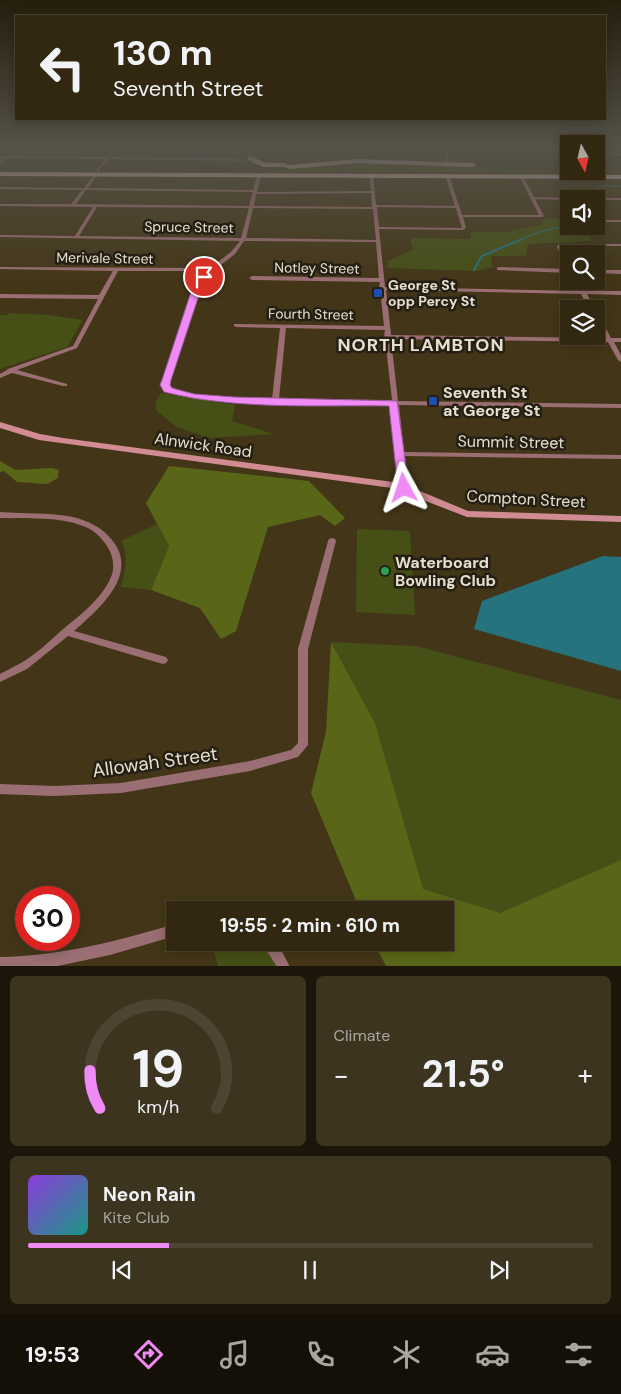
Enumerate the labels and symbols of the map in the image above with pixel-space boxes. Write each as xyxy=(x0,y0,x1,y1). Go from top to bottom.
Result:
north arrow xyxy=(560,135,605,180)
street label: Spruce Street xyxy=(144,217,234,237)
street label: Merivale Street xyxy=(56,248,154,268)
pin xyxy=(183,256,225,298)
street label: Notley Street xyxy=(274,258,360,278)
place label: George St opp Percy St xyxy=(388,276,475,310)
marker: George St opp Percy St xyxy=(372,287,384,299)
street label: Fourth Street xyxy=(268,304,354,324)
district label: NORTH LAMBTON xyxy=(337,333,505,357)
place label: Seventh St at George St xyxy=(443,382,540,421)
marker: Seventh St at George St xyxy=(427,395,439,407)
street label: Alnwick Road xyxy=(153,428,253,462)
street label: Summit Street xyxy=(457,431,565,453)
position arrow xyxy=(377,461,429,513)
street label: Compton Street xyxy=(466,485,586,513)
place label: Waterboard Bowling Club xyxy=(395,552,496,591)
marker: Waterboard Bowling Club xyxy=(379,565,391,577)
street label: Allowah Street xyxy=(91,741,219,783)
speed limit sign: 30 xyxy=(15,886,80,951)

